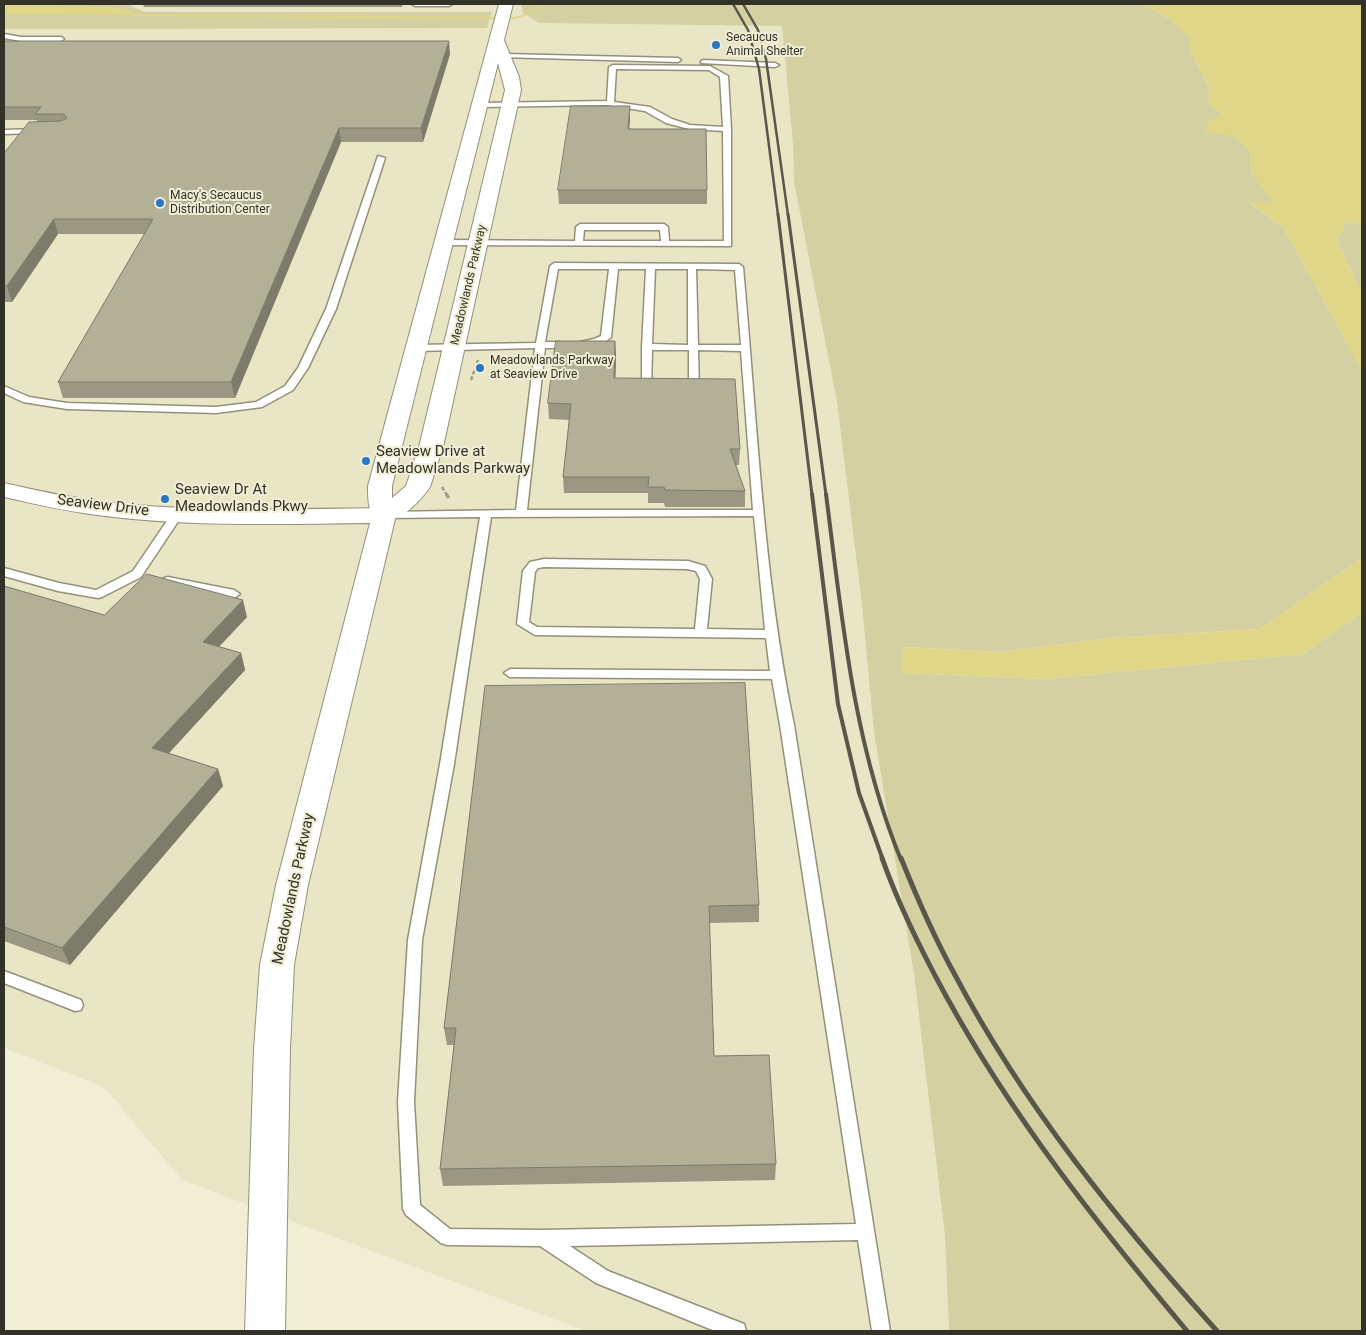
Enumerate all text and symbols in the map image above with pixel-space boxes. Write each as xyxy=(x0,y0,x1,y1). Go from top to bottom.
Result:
place label: Secaucus Animal Shelter xyxy=(726,31,804,59)
marker: Secaucus Animal Shelter xyxy=(710,39,722,51)
place label: Macy's Secaucus Distribution Center xyxy=(170,189,270,217)
marker: Macy's Secaucus Distribution Center xyxy=(154,197,166,209)
street label: Meadowlands Parkway xyxy=(448,223,490,347)
place label: Meadowlands Parkway at Seaview Drive xyxy=(490,354,613,382)
marker: Meadowlands Parkway at Seaview Drive xyxy=(474,362,486,374)
place label: Seaview Drive at Meadowlands Parkway xyxy=(376,443,530,478)
marker: Seaview Drive at Meadowlands Parkway xyxy=(360,455,372,467)
place label: Seaview Dr At Meadowlands Pkwy xyxy=(175,481,308,516)
street label: Seaview Drive xyxy=(56,491,150,521)
marker: Seaview Dr At Meadowlands Pkwy xyxy=(159,493,171,505)
street label: Meadowlands Parkway xyxy=(269,812,319,966)

